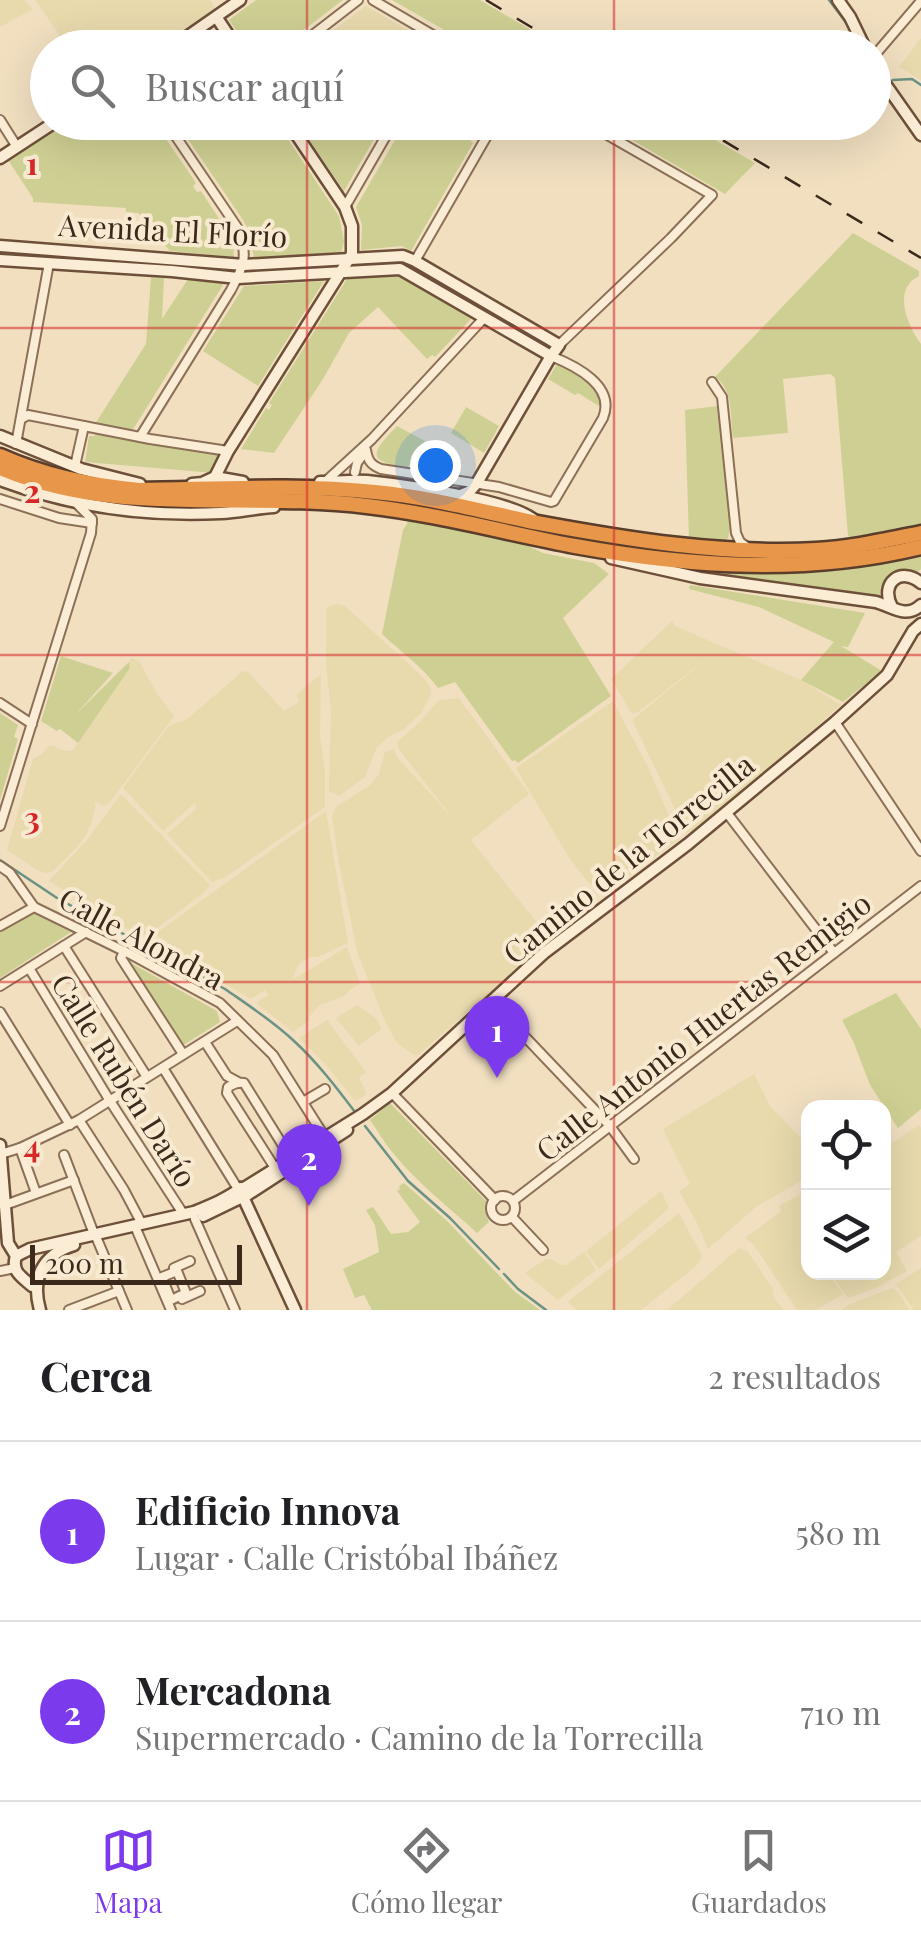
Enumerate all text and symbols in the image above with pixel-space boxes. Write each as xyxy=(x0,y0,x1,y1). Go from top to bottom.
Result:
search box xyxy=(30,30,891,140)
icon: search xyxy=(65,58,120,113)
text: Buscar aquí xyxy=(145,60,344,111)
text: 1 xyxy=(26,140,38,183)
street label: Avenida El Florío xyxy=(57,204,288,256)
your location xyxy=(410,440,461,491)
text: 2 xyxy=(24,468,40,511)
street label: Camino de la Torrecilla xyxy=(494,744,762,972)
text: 3 xyxy=(24,795,40,838)
street label: Calle Alondra xyxy=(53,878,231,998)
street label: Calle Antonio Huertas Remigio xyxy=(527,883,879,1169)
street label: Calle Rubén Darío xyxy=(43,966,207,1194)
pin: 1 xyxy=(464,996,530,1078)
map controls xyxy=(801,1100,891,1280)
button: locate xyxy=(801,1100,891,1190)
text: 4 xyxy=(24,1123,40,1166)
pin: 2 xyxy=(276,1124,342,1206)
button: layers xyxy=(801,1190,891,1280)
scale bar xyxy=(30,1240,242,1284)
text: 200 m xyxy=(45,1244,124,1281)
text: Cerca xyxy=(40,1347,152,1403)
text: 2 resultados xyxy=(708,1354,881,1397)
text: Edificio Innova xyxy=(135,1484,400,1535)
text: 1 xyxy=(66,1510,79,1553)
text: 580 m xyxy=(795,1510,881,1553)
text: Lugar · Calle Cristóbal Ibáñez xyxy=(135,1535,558,1578)
text: Mercadona xyxy=(135,1664,331,1715)
text: 2 xyxy=(64,1690,81,1733)
text: 710 m xyxy=(801,1690,881,1733)
text: Supermercado · Camino de la Torrecilla xyxy=(135,1715,703,1758)
tab: Mapa xyxy=(94,1823,163,1920)
tab: Cómo llegar xyxy=(351,1823,503,1920)
tab: Guardados xyxy=(691,1823,827,1920)

